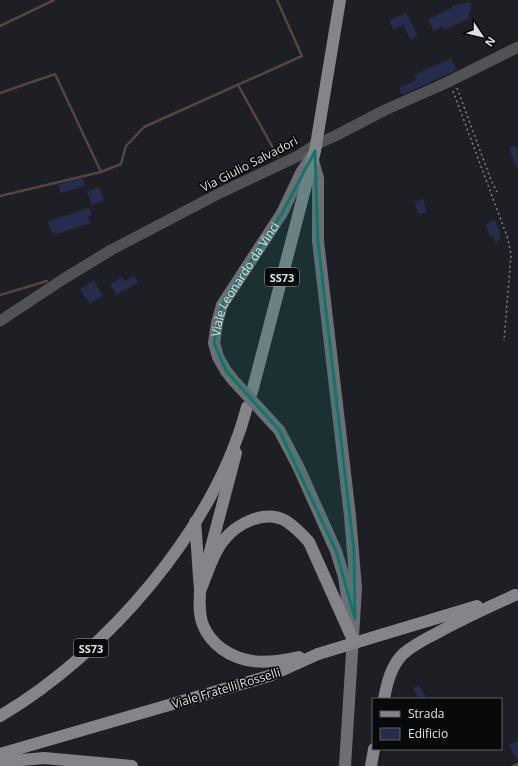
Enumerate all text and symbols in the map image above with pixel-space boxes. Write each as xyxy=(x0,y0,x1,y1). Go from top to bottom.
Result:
north arrow xyxy=(462,16,502,56)
text: N xyxy=(482,34,499,50)
street label: Via Giulio Salvadori xyxy=(198,132,300,196)
street label: Viale Leonardo da Vinci xyxy=(207,218,283,337)
road number: SS73 xyxy=(265,268,299,286)
road number: SS73 xyxy=(74,639,108,657)
street label: Viale Fratelli Rosselli xyxy=(170,663,282,713)
legend xyxy=(372,698,502,750)
text: Strada xyxy=(408,705,444,722)
text: Edificio xyxy=(408,725,448,742)

